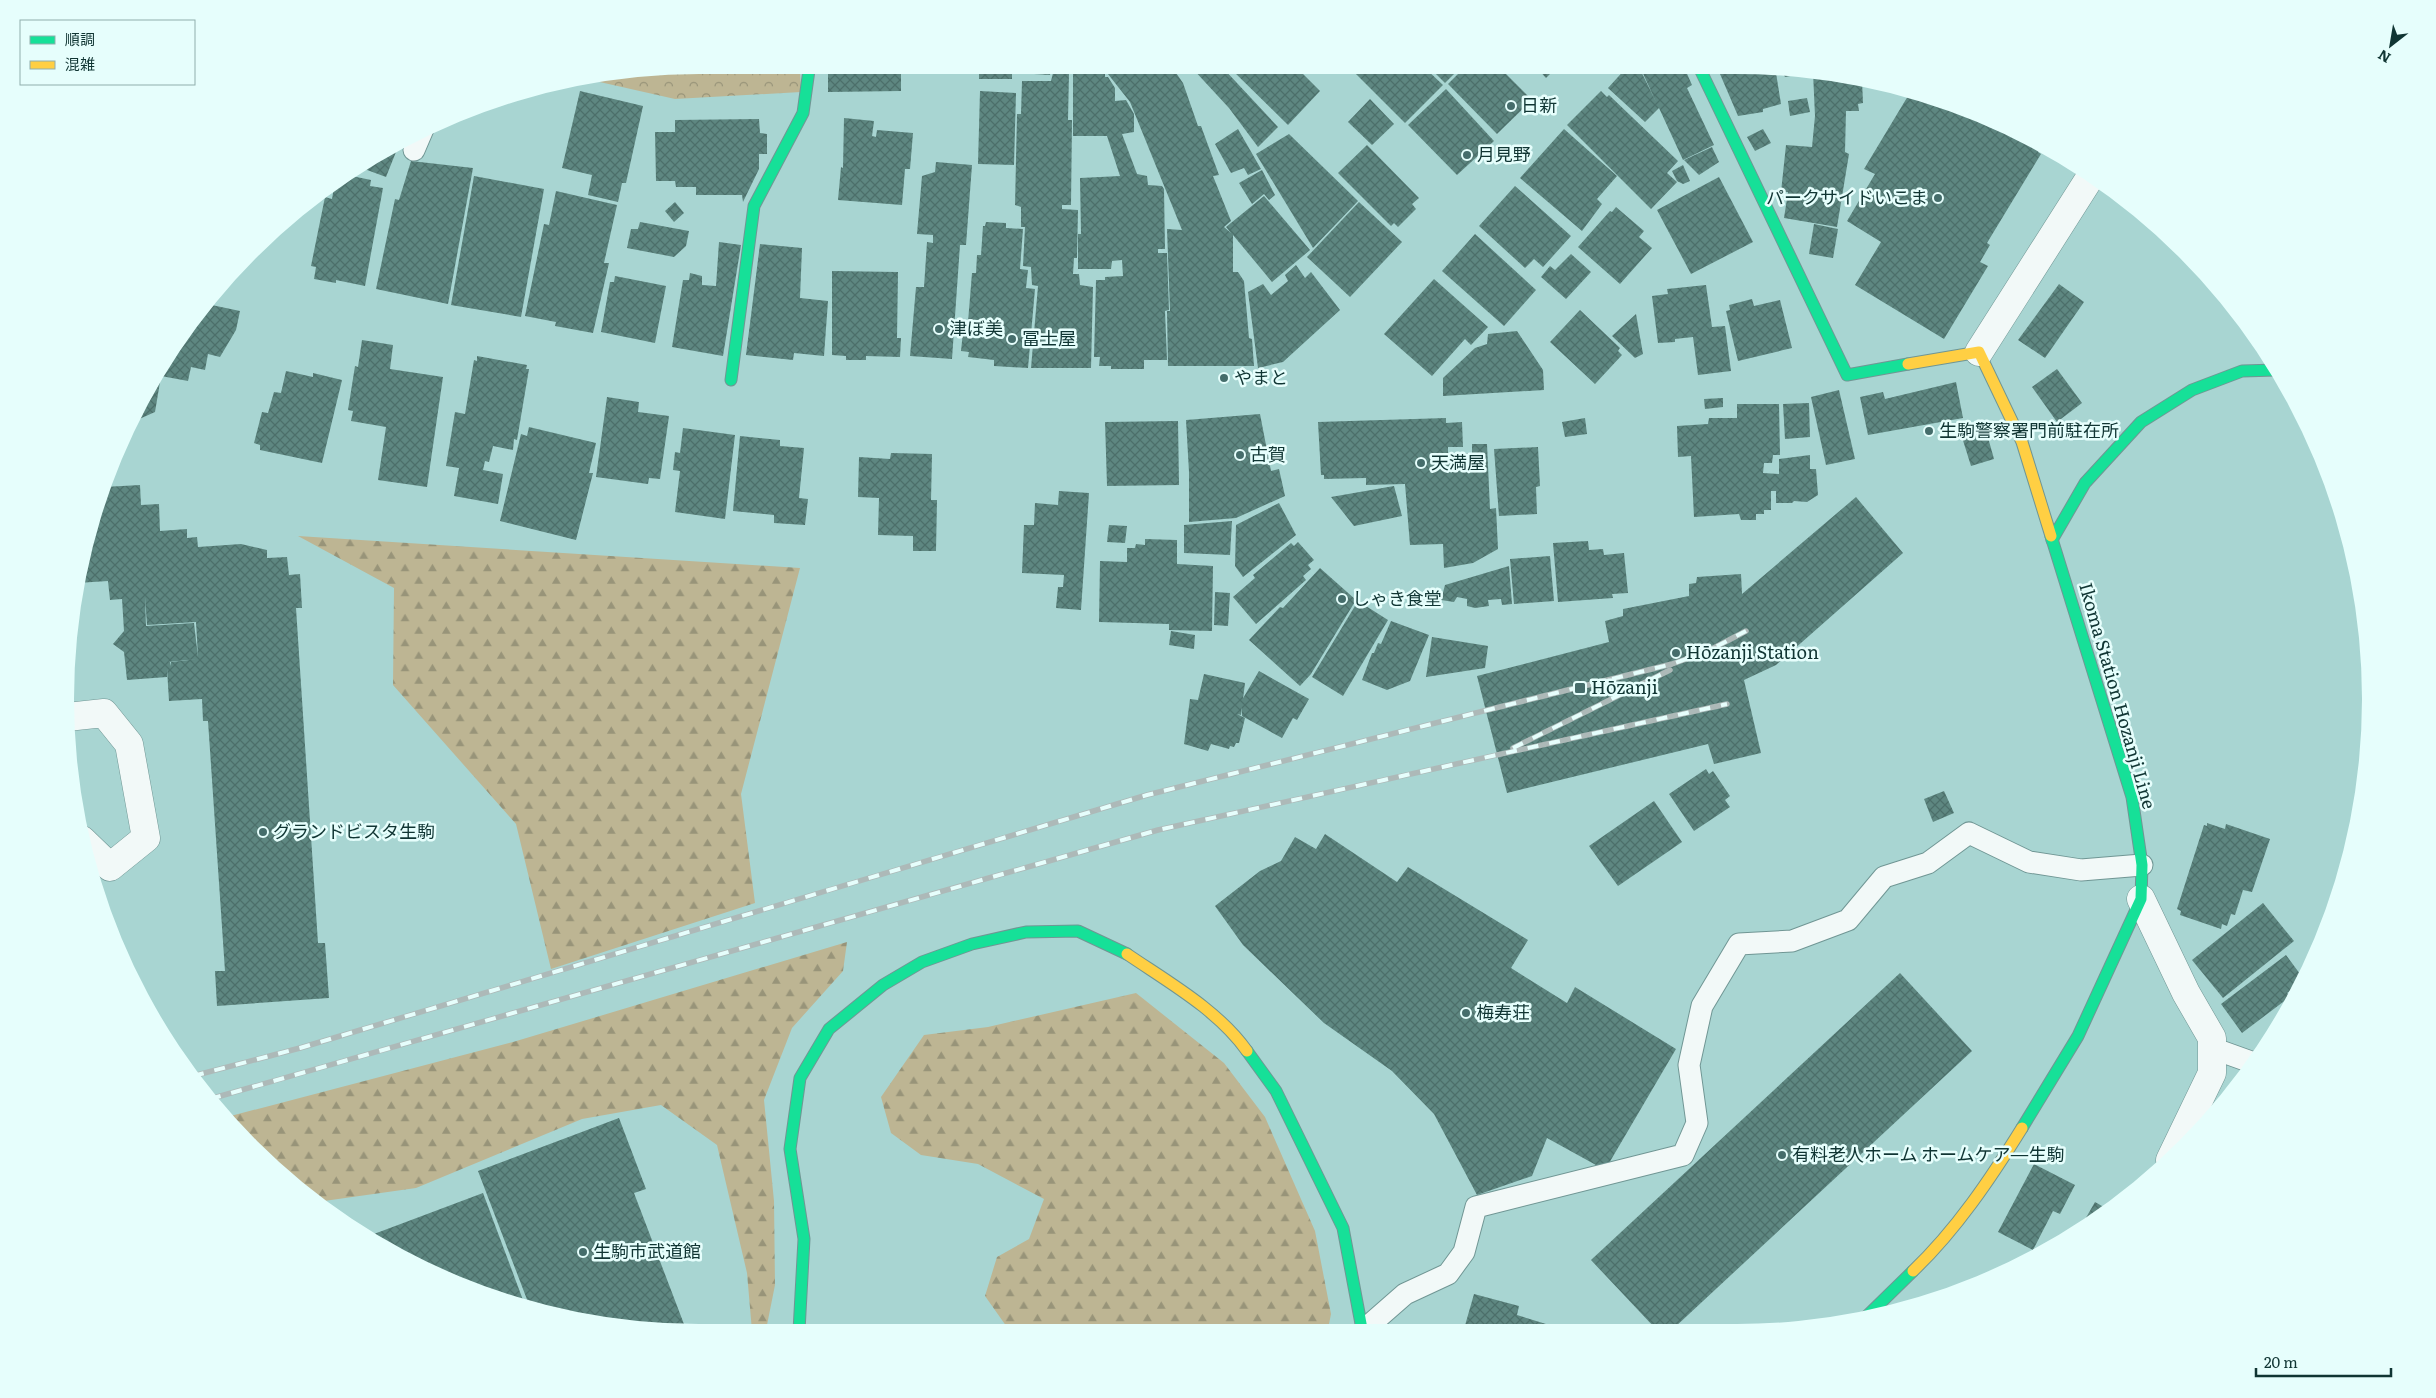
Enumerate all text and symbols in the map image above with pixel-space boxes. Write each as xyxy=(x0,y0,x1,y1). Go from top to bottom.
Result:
legend xyxy=(20,20,195,85)
north arrow xyxy=(2366,20,2416,70)
text: 順調 xyxy=(65,27,95,50)
text: N xyxy=(2373,45,2394,69)
text: 混雑 xyxy=(65,52,95,75)
place label: 日新 xyxy=(1521,91,1557,118)
marker: 日新 xyxy=(1505,100,1517,112)
place label: 月見野 xyxy=(1477,140,1531,167)
marker: 月見野 xyxy=(1461,149,1473,161)
place label: パークサイドいこま xyxy=(1766,183,1928,210)
marker: パークサイドいこま xyxy=(1932,192,1944,204)
place label: 津ぼ美 xyxy=(949,314,1003,341)
marker: 津ぼ美 xyxy=(933,323,945,335)
place label: 冨士屋 xyxy=(1022,324,1076,351)
marker: 冨士屋 xyxy=(1006,333,1018,345)
place label: やまと xyxy=(1234,363,1288,390)
marker: やまと xyxy=(1218,372,1230,384)
place label: 生駒警察署門前駐在所 xyxy=(1939,416,2119,443)
marker: 生駒警察署門前駐在所 xyxy=(1923,425,1935,437)
place label: 古賀 xyxy=(1250,440,1286,467)
place label: 天満屋 xyxy=(1431,448,1485,475)
marker: 古賀 xyxy=(1234,449,1246,461)
marker: 天満屋 xyxy=(1415,457,1427,469)
street label: Ikoma Station Hozanji Line xyxy=(2073,579,2164,812)
place label: しゃき食堂 xyxy=(1352,584,1442,611)
marker: しゃき食堂 xyxy=(1336,593,1348,605)
place label: Hōzanji Station xyxy=(1686,638,1819,665)
marker: Hōzanji Station xyxy=(1670,647,1682,659)
place label: Hōzanji xyxy=(1591,673,1658,700)
marker: Hōzanji xyxy=(1573,681,1587,695)
place label: グランドビスタ生駒 xyxy=(273,817,435,844)
marker: グランドビスタ生駒 xyxy=(257,826,269,838)
place label: 梅寿荘 xyxy=(1476,998,1530,1025)
marker: 梅寿荘 xyxy=(1460,1007,1472,1019)
place label: 有料老人ホーム ホームケア―生駒 xyxy=(1792,1140,2065,1167)
marker: 有料老人ホーム ホームケア―生駒 xyxy=(1776,1149,1788,1161)
place label: 生駒市武道館 xyxy=(593,1237,701,1264)
marker: 生駒市武道館 xyxy=(577,1246,589,1258)
scale bar xyxy=(2256,1346,2391,1378)
text: 20 m xyxy=(2264,1350,2298,1373)

